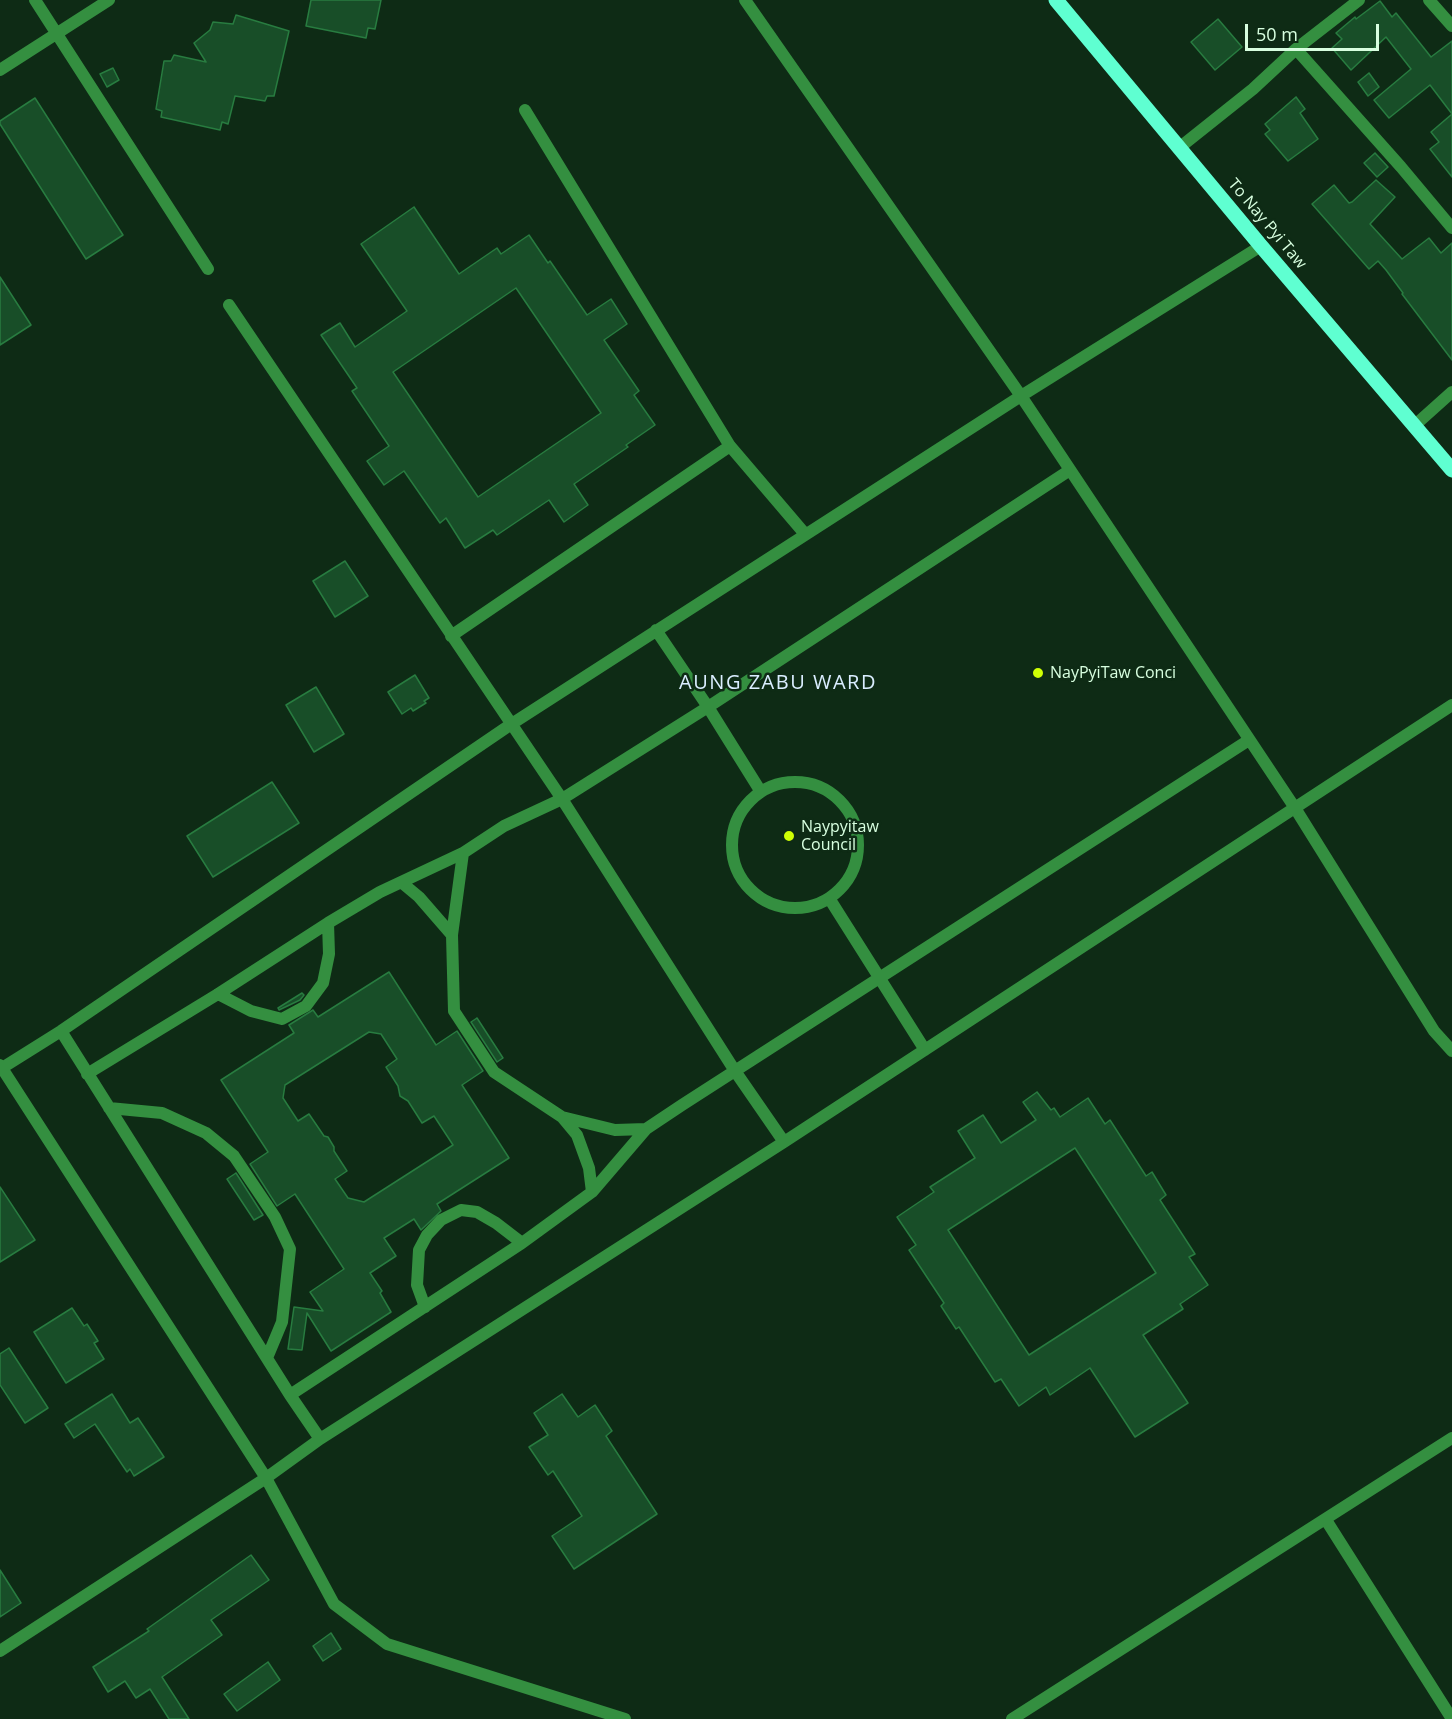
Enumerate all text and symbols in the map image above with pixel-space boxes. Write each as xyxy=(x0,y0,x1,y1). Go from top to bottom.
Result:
scale bar xyxy=(1248,12,1382,50)
text: 50 m xyxy=(1256,22,1298,46)
street label: To Nay Pyi Taw xyxy=(1224,175,1310,273)
place label: NayPyiTaw Conci xyxy=(1050,663,1176,683)
marker: NayPyiTaw Conci xyxy=(1031,666,1045,680)
district label: AUNG ZABU WARD xyxy=(679,671,877,695)
place label: Naypyitaw Council xyxy=(801,817,879,855)
marker: Naypyitaw Council xyxy=(782,829,796,843)

